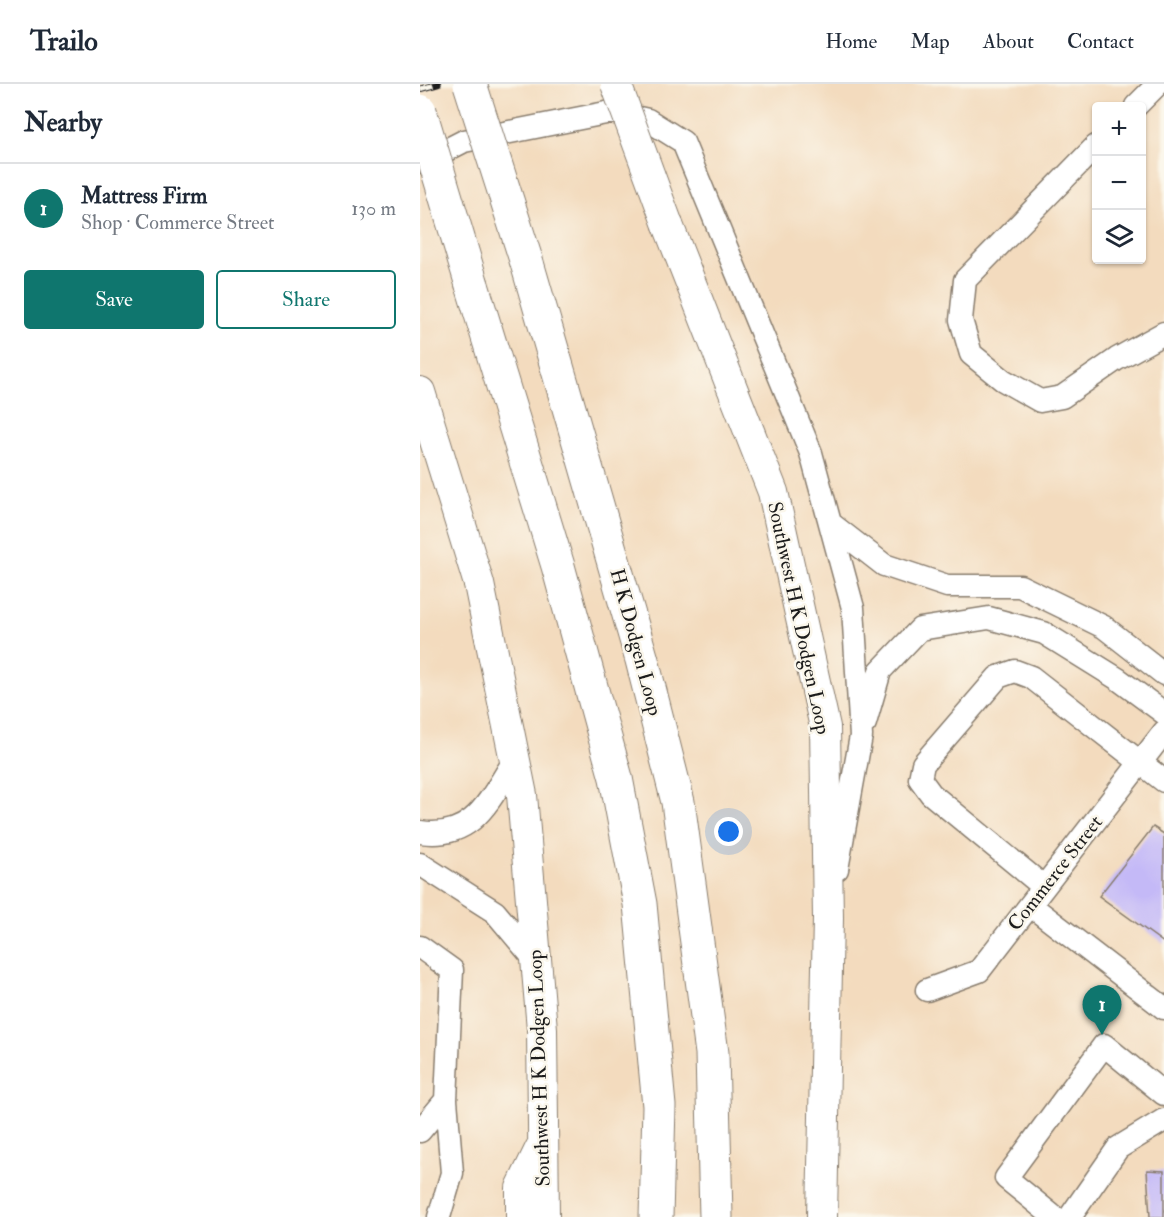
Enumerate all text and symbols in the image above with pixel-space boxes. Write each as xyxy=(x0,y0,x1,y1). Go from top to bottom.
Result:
text: Trailo xyxy=(30,24,98,59)
text: Home xyxy=(825,28,877,55)
text: Map xyxy=(910,28,950,55)
text: About xyxy=(983,28,1034,55)
text: Contact xyxy=(1067,28,1134,55)
map controls xyxy=(1092,102,1146,264)
button: + xyxy=(1092,102,1146,156)
text: Nearby xyxy=(24,107,102,139)
button: − xyxy=(1092,156,1146,210)
text: Mattress Firm xyxy=(81,182,207,210)
text: 1 xyxy=(40,196,47,221)
text: 130 m xyxy=(351,196,396,221)
text: Shop · Commerce Street xyxy=(81,210,275,235)
button: layers xyxy=(1092,210,1146,264)
button: Save xyxy=(24,270,204,329)
button: Share xyxy=(216,270,396,329)
street label: Southwest H K Dodgen Loop xyxy=(761,499,836,737)
street label: H K Dodgen Loop xyxy=(603,566,668,719)
street label: Commerce Street xyxy=(1002,810,1108,936)
your location xyxy=(714,817,743,846)
street label: Southwest H K Dodgen Loop xyxy=(522,949,557,1187)
pin: 1 xyxy=(1082,986,1122,1035)

